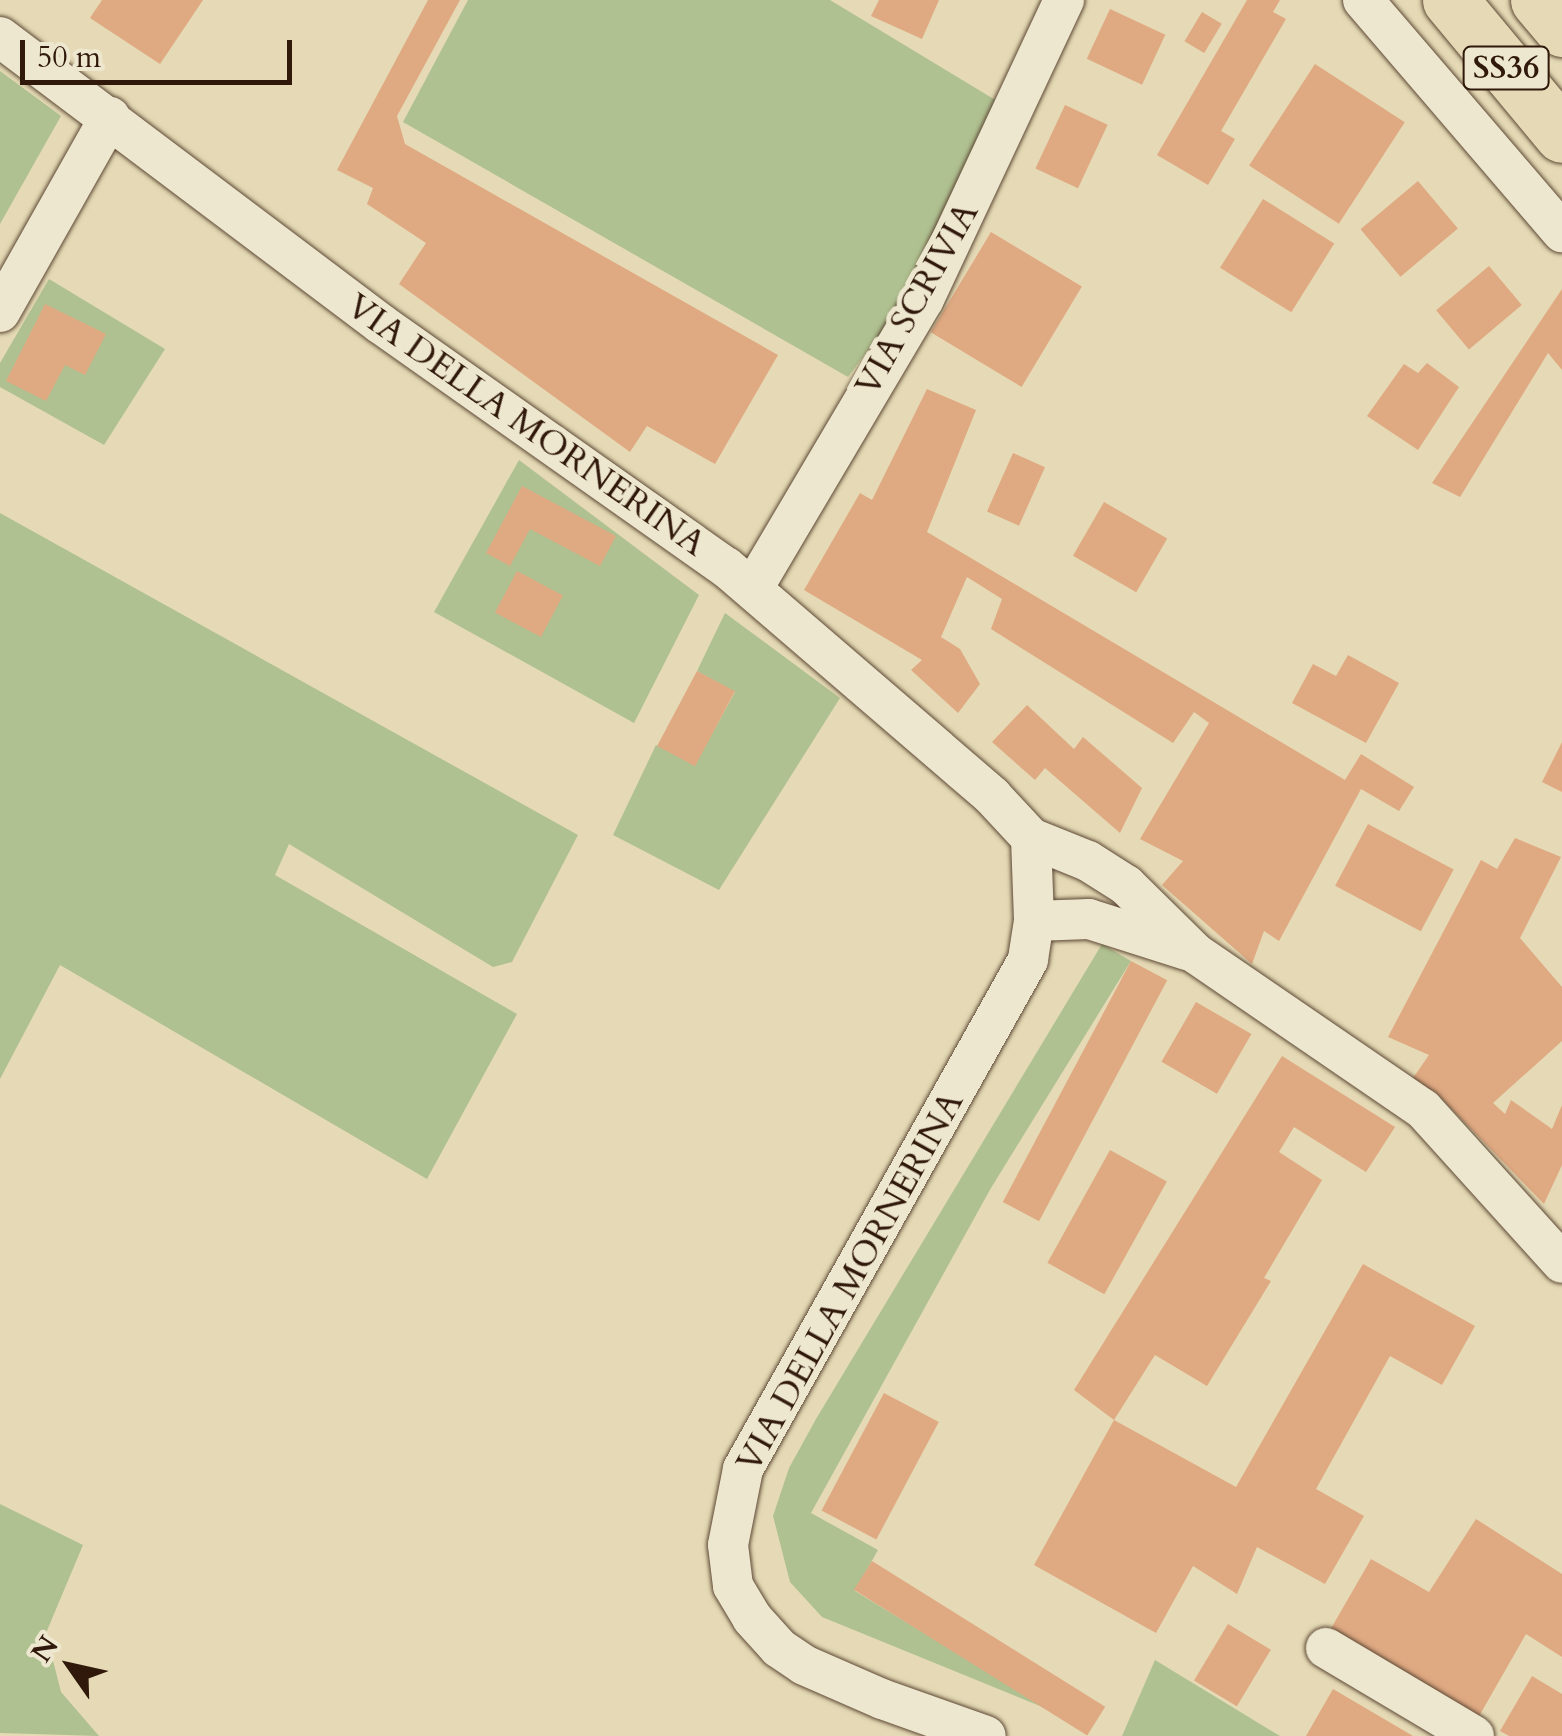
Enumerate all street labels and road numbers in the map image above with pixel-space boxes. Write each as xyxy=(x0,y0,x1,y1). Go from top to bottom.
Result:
road number: SS36 xyxy=(1461,41,1551,95)
street label: VIA SCRIVIA xyxy=(847,195,987,403)
street label: VIA DELLA MORNERINA xyxy=(338,285,714,565)
street label: VIA DELLA MORNERINA xyxy=(728,1084,972,1480)

